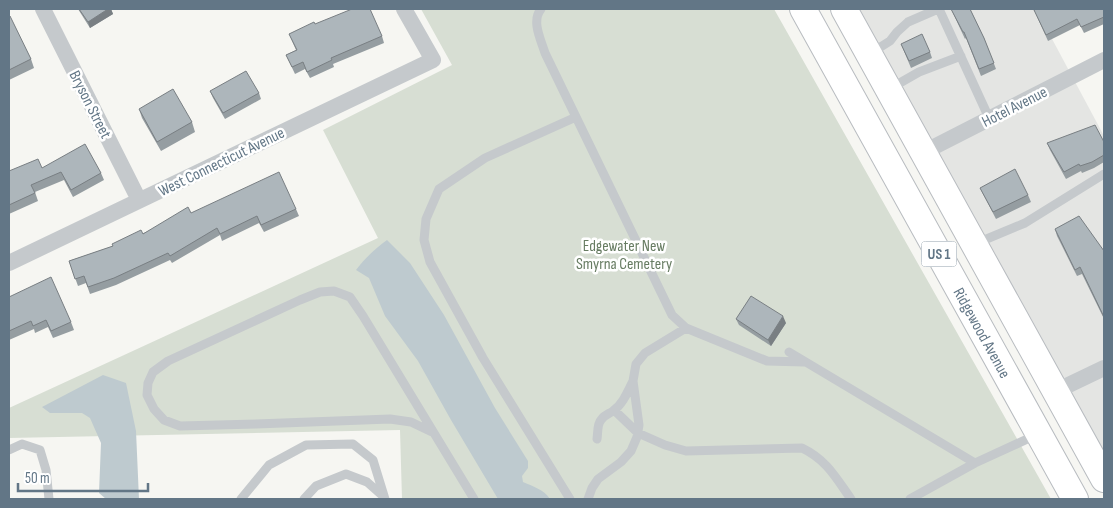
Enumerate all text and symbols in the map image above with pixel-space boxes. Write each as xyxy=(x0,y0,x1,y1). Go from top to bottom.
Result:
street label: Bryson Street xyxy=(65,68,115,142)
street label: Hotel Avenue xyxy=(979,83,1050,132)
street label: West Connecticut Avenue xyxy=(156,124,288,201)
park label: Edgewater New Smyrna Cemetery xyxy=(576,237,672,274)
road number: US 1 xyxy=(922,242,956,266)
street label: Ridgewood Avenue xyxy=(949,285,1014,382)
scale bar xyxy=(18,460,148,492)
text: 50 m xyxy=(25,469,50,488)

